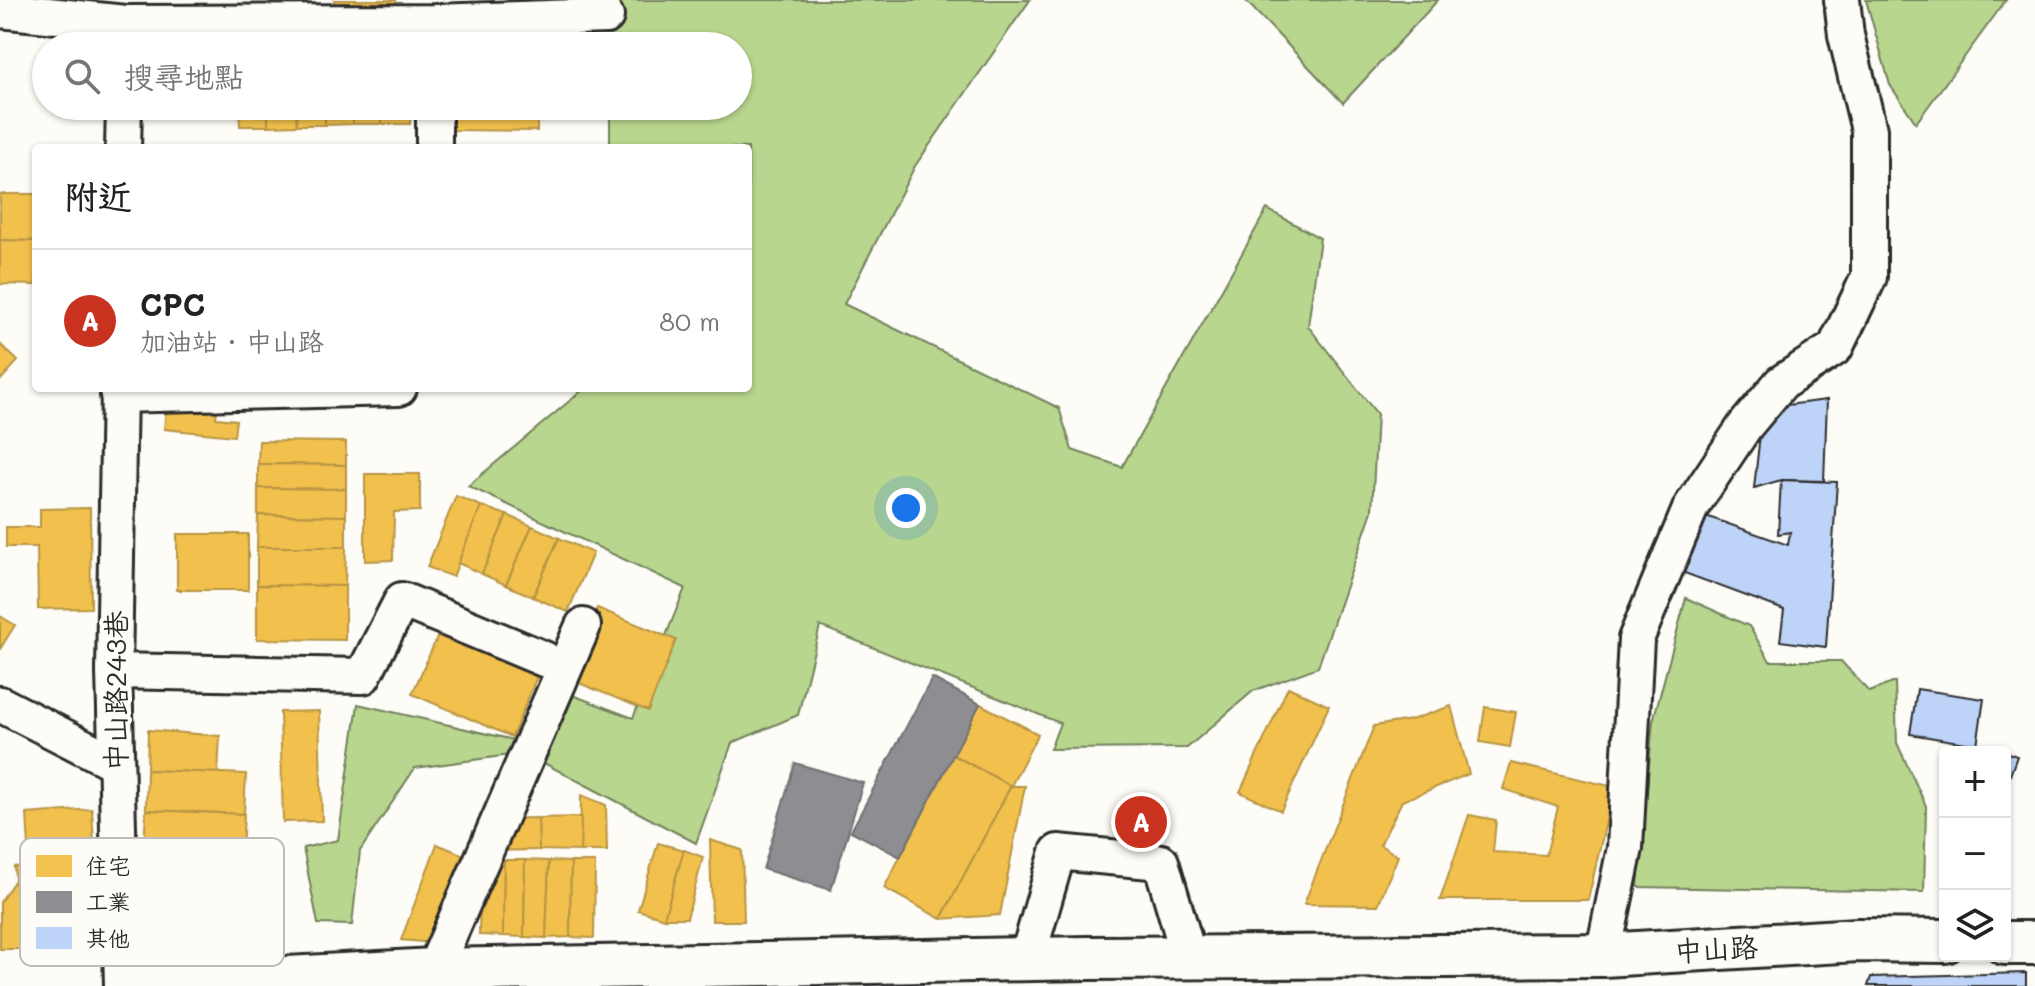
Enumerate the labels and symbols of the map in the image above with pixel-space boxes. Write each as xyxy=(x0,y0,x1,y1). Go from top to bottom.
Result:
your location xyxy=(886,488,926,528)
street label: 中山路243巷 xyxy=(97,610,133,771)
pin: A xyxy=(1115,792,1167,852)
legend xyxy=(20,838,284,966)
text: 住宅 xyxy=(86,851,130,880)
text: 工業 xyxy=(86,887,130,916)
text: 其他 xyxy=(86,923,130,952)
street label: 中山路 xyxy=(1673,928,1759,968)

